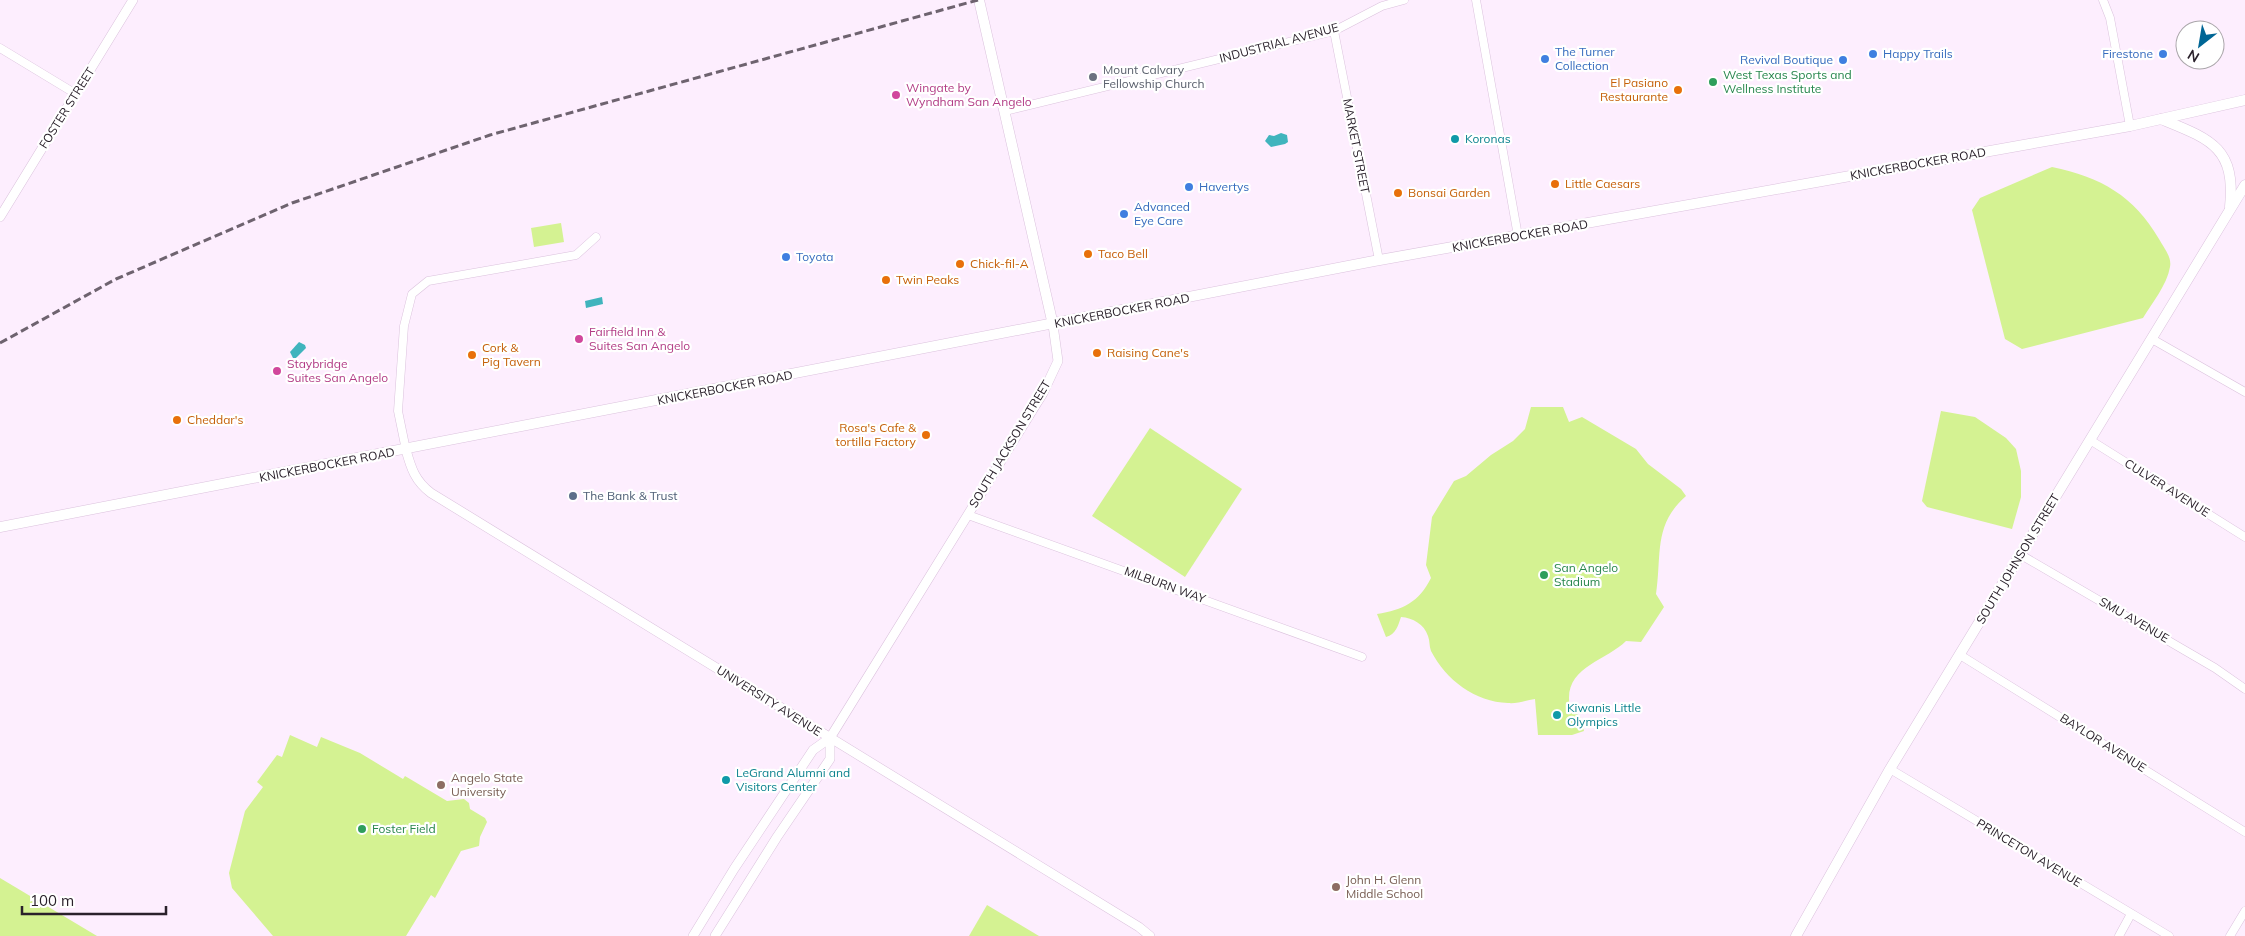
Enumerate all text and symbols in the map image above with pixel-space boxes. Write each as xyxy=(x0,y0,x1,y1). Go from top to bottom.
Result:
street label: INDUSTRIAL AVENUE xyxy=(1218,19,1340,66)
north arrow xyxy=(2175,20,2225,70)
place label: The Turner Collection xyxy=(1555,44,1615,73)
place label: Happy Trails xyxy=(1883,46,1953,61)
place label: Firestone xyxy=(2102,46,2153,61)
text: N xyxy=(2184,46,2202,67)
marker: Happy Trails xyxy=(1867,48,1879,60)
marker: Firestone xyxy=(2157,48,2169,60)
place label: Revival Boutique xyxy=(1740,52,1833,67)
marker: The Turner Collection xyxy=(1539,53,1551,65)
marker: Revival Boutique xyxy=(1837,54,1849,66)
place label: Mount Calvary Fellowship Church xyxy=(1103,62,1204,91)
street label: FOSTER STREET xyxy=(36,64,98,151)
place label: West Texas Sports and Wellness Institute xyxy=(1723,67,1852,96)
marker: Mount Calvary Fellowship Church xyxy=(1087,71,1099,83)
place label: El Pasiano Restaurante xyxy=(1600,75,1668,104)
marker: West Texas Sports and Wellness Institute xyxy=(1707,76,1719,88)
place label: Wingate by Wyndham San Angelo xyxy=(906,80,1032,109)
marker: El Pasiano Restaurante xyxy=(1672,84,1684,96)
marker: Wingate by Wyndham San Angelo xyxy=(890,89,902,101)
street label: MARKET STREET xyxy=(1340,97,1373,195)
place label: Koronas xyxy=(1465,131,1511,146)
marker: Koronas xyxy=(1449,133,1461,145)
street label: KNICKERBOCKER ROAD xyxy=(1849,144,1987,183)
place label: Little Caesars xyxy=(1565,176,1640,191)
marker: Little Caesars xyxy=(1549,178,1561,190)
place label: Havertys xyxy=(1199,179,1249,194)
marker: Havertys xyxy=(1183,181,1195,193)
place label: Bonsai Garden xyxy=(1408,185,1490,200)
marker: Bonsai Garden xyxy=(1392,187,1404,199)
place label: Advanced Eye Care xyxy=(1134,199,1190,228)
marker: Advanced Eye Care xyxy=(1118,208,1130,220)
street label: KNICKERBOCKER ROAD xyxy=(1451,216,1589,255)
place label: Taco Bell xyxy=(1098,246,1148,261)
marker: Taco Bell xyxy=(1082,248,1094,260)
place label: Toyota xyxy=(796,249,834,264)
marker: Toyota xyxy=(780,251,792,263)
place label: Chick-fil-A xyxy=(970,256,1029,271)
marker: Chick-fil-A xyxy=(954,258,966,270)
place label: Twin Peaks xyxy=(896,272,959,287)
marker: Twin Peaks xyxy=(880,274,892,286)
street label: KNICKERBOCKER ROAD xyxy=(1053,290,1191,331)
place label: Fairfield Inn & Suites San Angelo xyxy=(589,324,690,353)
marker: Fairfield Inn & Suites San Angelo xyxy=(573,333,585,345)
place label: Cork & Pig Tavern xyxy=(482,340,541,369)
place label: Raising Cane's xyxy=(1107,345,1189,360)
marker: Raising Cane's xyxy=(1091,347,1103,359)
marker: Cork & Pig Tavern xyxy=(466,349,478,361)
place label: Staybridge Suites San Angelo xyxy=(287,356,388,385)
marker: Staybridge Suites San Angelo xyxy=(271,365,283,377)
street label: KNICKERBOCKER ROAD xyxy=(656,367,794,408)
street label: SOUTH JACKSON STREET xyxy=(966,377,1054,510)
place label: Cheddar's xyxy=(187,412,243,427)
marker: Cheddar's xyxy=(171,414,183,426)
place label: Rosa's Cafe & tortilla Factory xyxy=(836,420,917,449)
marker: Rosa's Cafe & tortilla Factory xyxy=(920,429,932,441)
street label: KNICKERBOCKER ROAD xyxy=(258,444,396,485)
street label: CULVER AVENUE xyxy=(2122,455,2213,520)
place label: The Bank & Trust xyxy=(583,488,678,503)
marker: The Bank & Trust xyxy=(567,490,579,502)
street label: SOUTH JOHNSON STREET xyxy=(1973,490,2063,627)
place label: San Angelo Stadium xyxy=(1554,560,1618,589)
street label: MILBURN WAY xyxy=(1123,563,1208,606)
marker: San Angelo Stadium xyxy=(1538,569,1550,581)
street label: SMU AVENUE xyxy=(2097,594,2172,646)
street label: UNIVERSITY AVENUE xyxy=(714,662,825,739)
place label: Kiwanis Little Olympics xyxy=(1567,700,1641,729)
marker: Kiwanis Little Olympics xyxy=(1551,709,1563,721)
street label: BAYLOR AVENUE xyxy=(2057,710,2149,775)
place label: LeGrand Alumni and Visitors Center xyxy=(736,765,850,794)
place label: Angelo State University xyxy=(451,770,523,799)
marker: LeGrand Alumni and Visitors Center xyxy=(720,774,732,786)
marker: Angelo State University xyxy=(435,779,447,791)
street label: PRINCETON AVENUE xyxy=(1974,815,2084,890)
place label: Foster Field xyxy=(372,821,436,836)
marker: Foster Field xyxy=(356,823,368,835)
place label: John H. Glenn Middle School xyxy=(1346,872,1423,901)
marker: John H. Glenn Middle School xyxy=(1330,881,1342,893)
scale bar xyxy=(22,884,166,916)
text: 100 m xyxy=(30,891,74,910)

